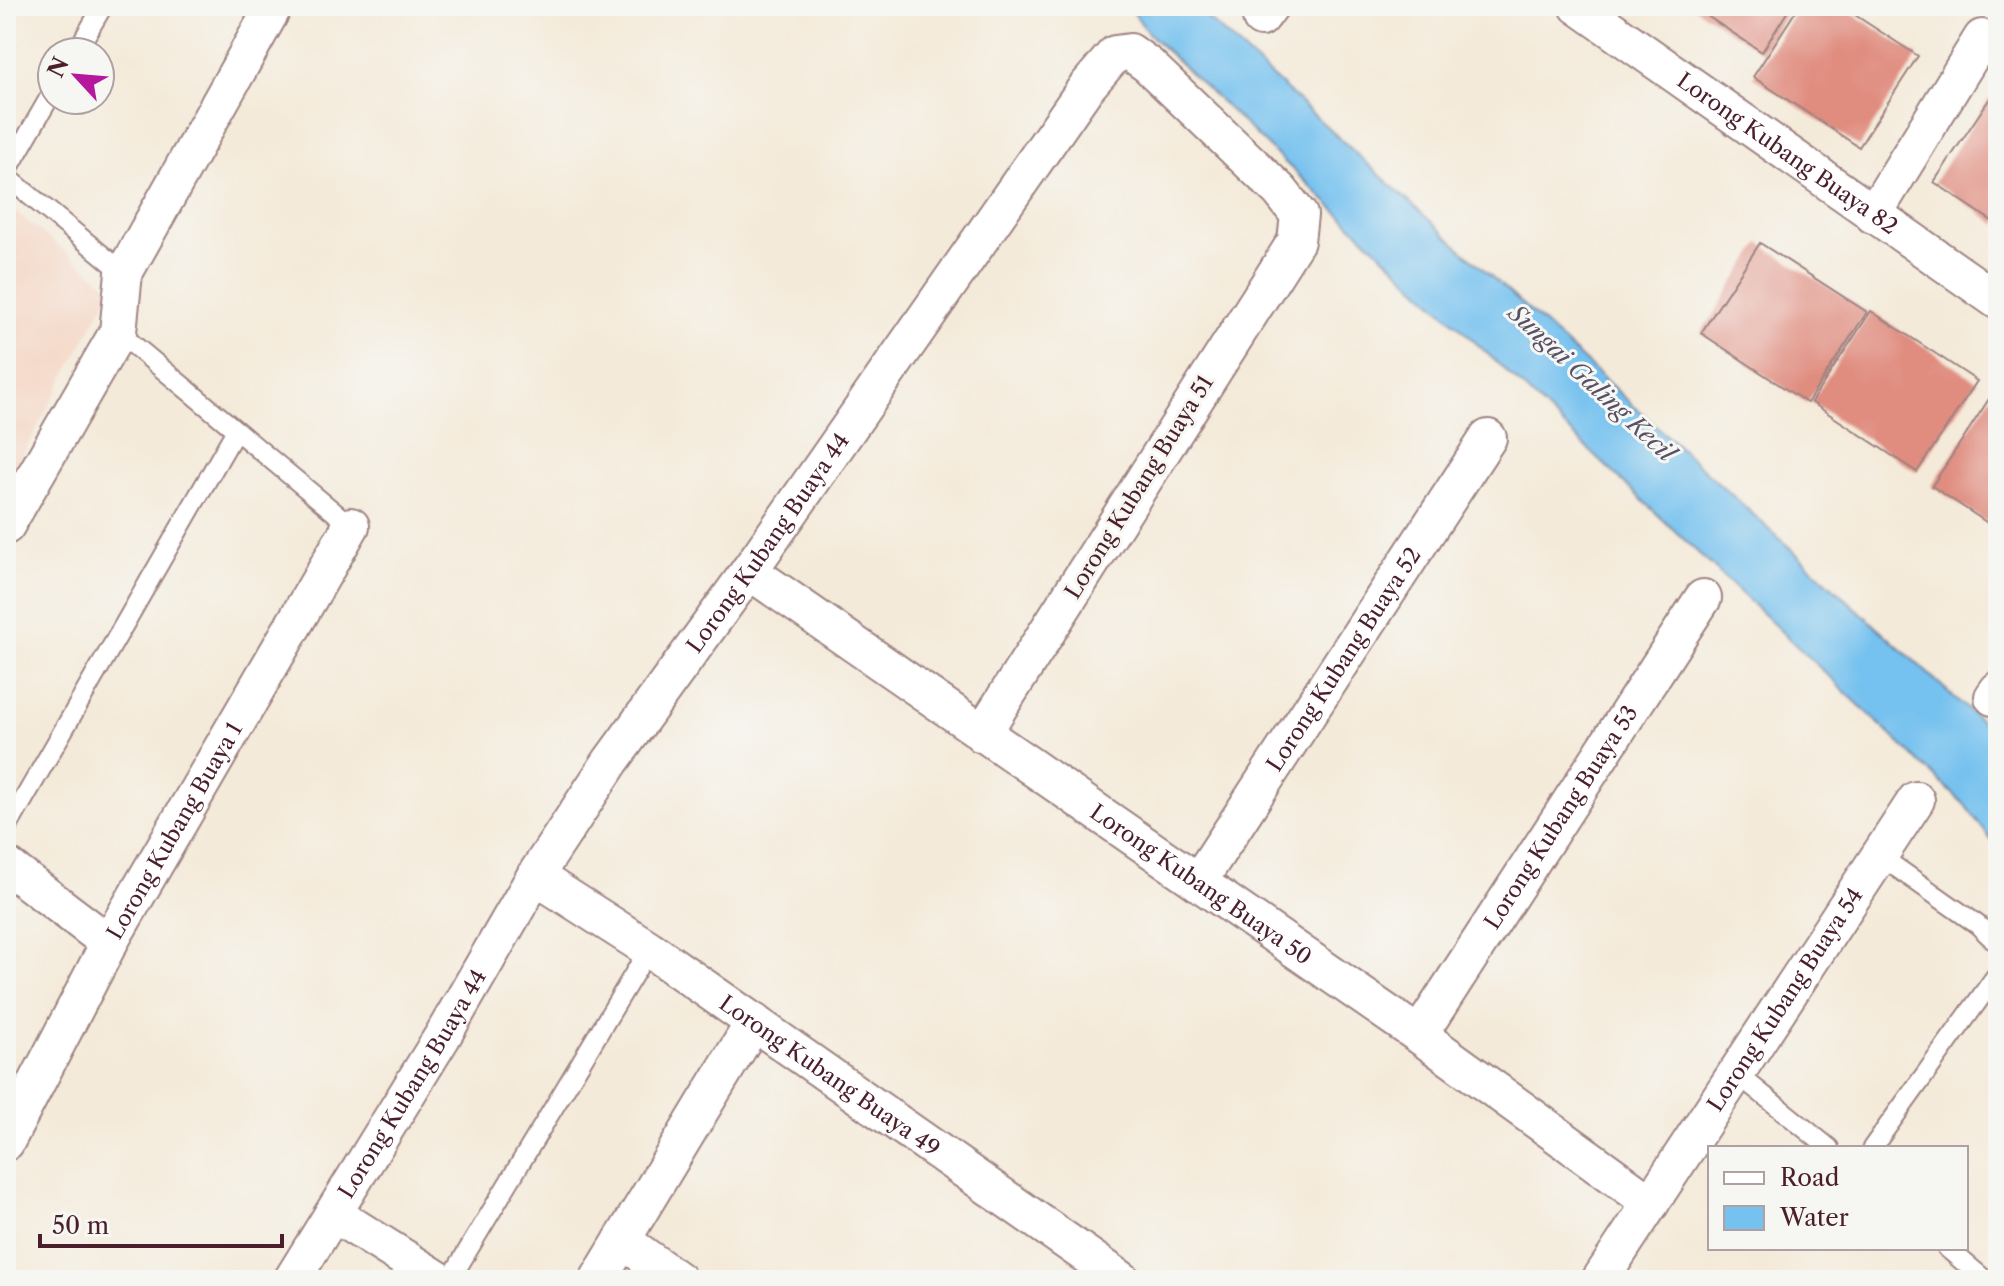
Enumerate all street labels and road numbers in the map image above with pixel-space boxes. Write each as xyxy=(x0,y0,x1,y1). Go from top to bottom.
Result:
street label: Lorong Kubang Buaya 82 xyxy=(1672,66,1903,240)
street label: Lorong Kubang Buaya 51 xyxy=(1059,370,1219,604)
street label: Lorong Kubang Buaya 44 xyxy=(681,428,855,658)
street label: Lorong Kubang Buaya 52 xyxy=(1261,542,1426,776)
street label: Lorong Kubang Buaya 53 xyxy=(1478,700,1643,934)
street label: Lorong Kubang Buaya 1 xyxy=(101,717,248,944)
street label: Lorong Kubang Buaya 50 xyxy=(1085,798,1317,970)
street label: Lorong Kubang Buaya 54 xyxy=(1701,882,1868,1116)
street label: Lorong Kubang Buaya 44 xyxy=(332,965,492,1203)
street label: Lorong Kubang Buaya 49 xyxy=(714,989,945,1162)

